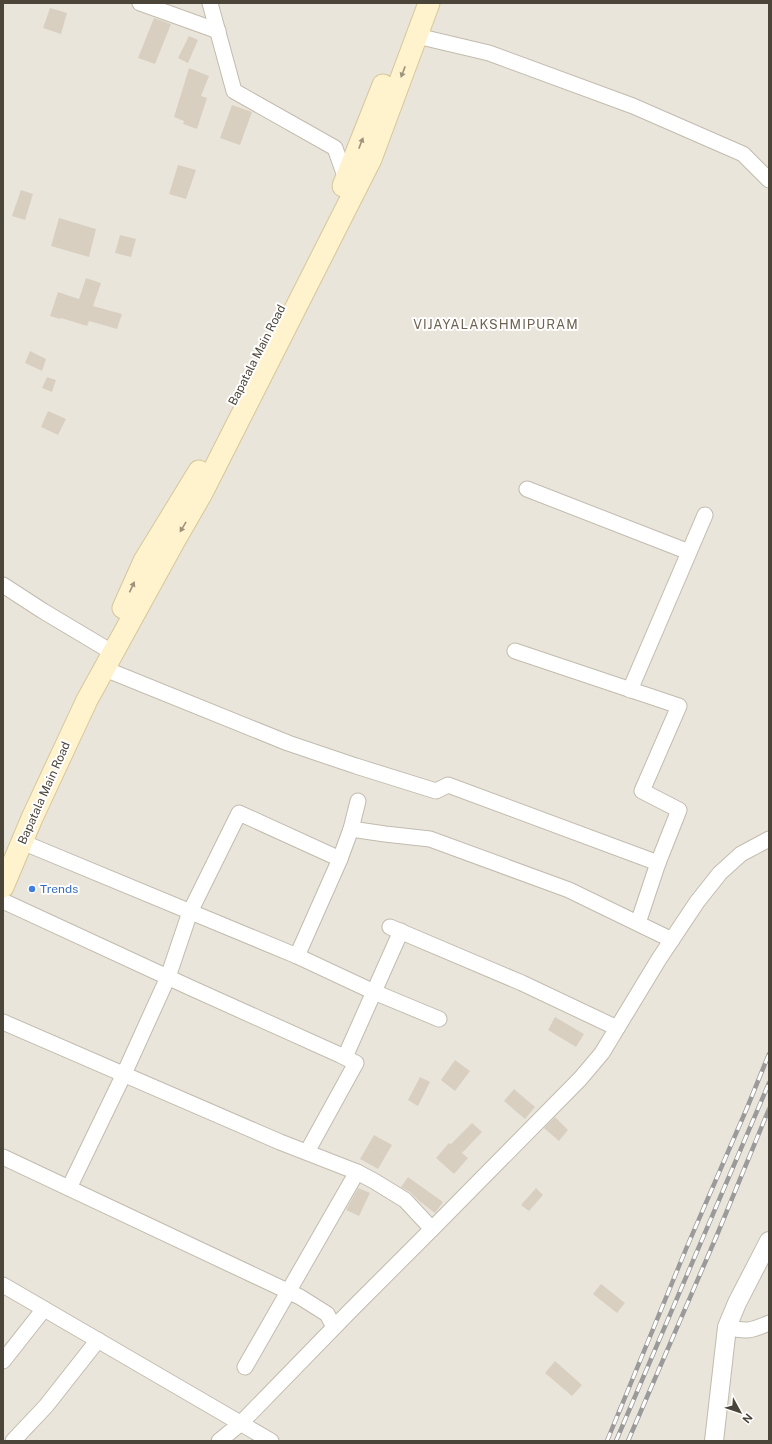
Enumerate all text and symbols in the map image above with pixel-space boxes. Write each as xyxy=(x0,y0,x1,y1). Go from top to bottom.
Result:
one-way arrow xyxy=(400,67,406,79)
one-way arrow xyxy=(358,136,364,148)
street label: Bapatala Main Road xyxy=(226,302,288,408)
district label: VIJAYALAKSHMIPURAM xyxy=(413,317,579,332)
one-way arrow xyxy=(179,521,186,533)
one-way arrow xyxy=(130,580,136,592)
street label: Bapatala Main Road xyxy=(15,739,73,847)
place label: Trends xyxy=(40,882,78,896)
marker: Trends xyxy=(27,884,37,894)
north arrow xyxy=(720,1392,760,1432)
text: N xyxy=(740,1411,755,1426)

